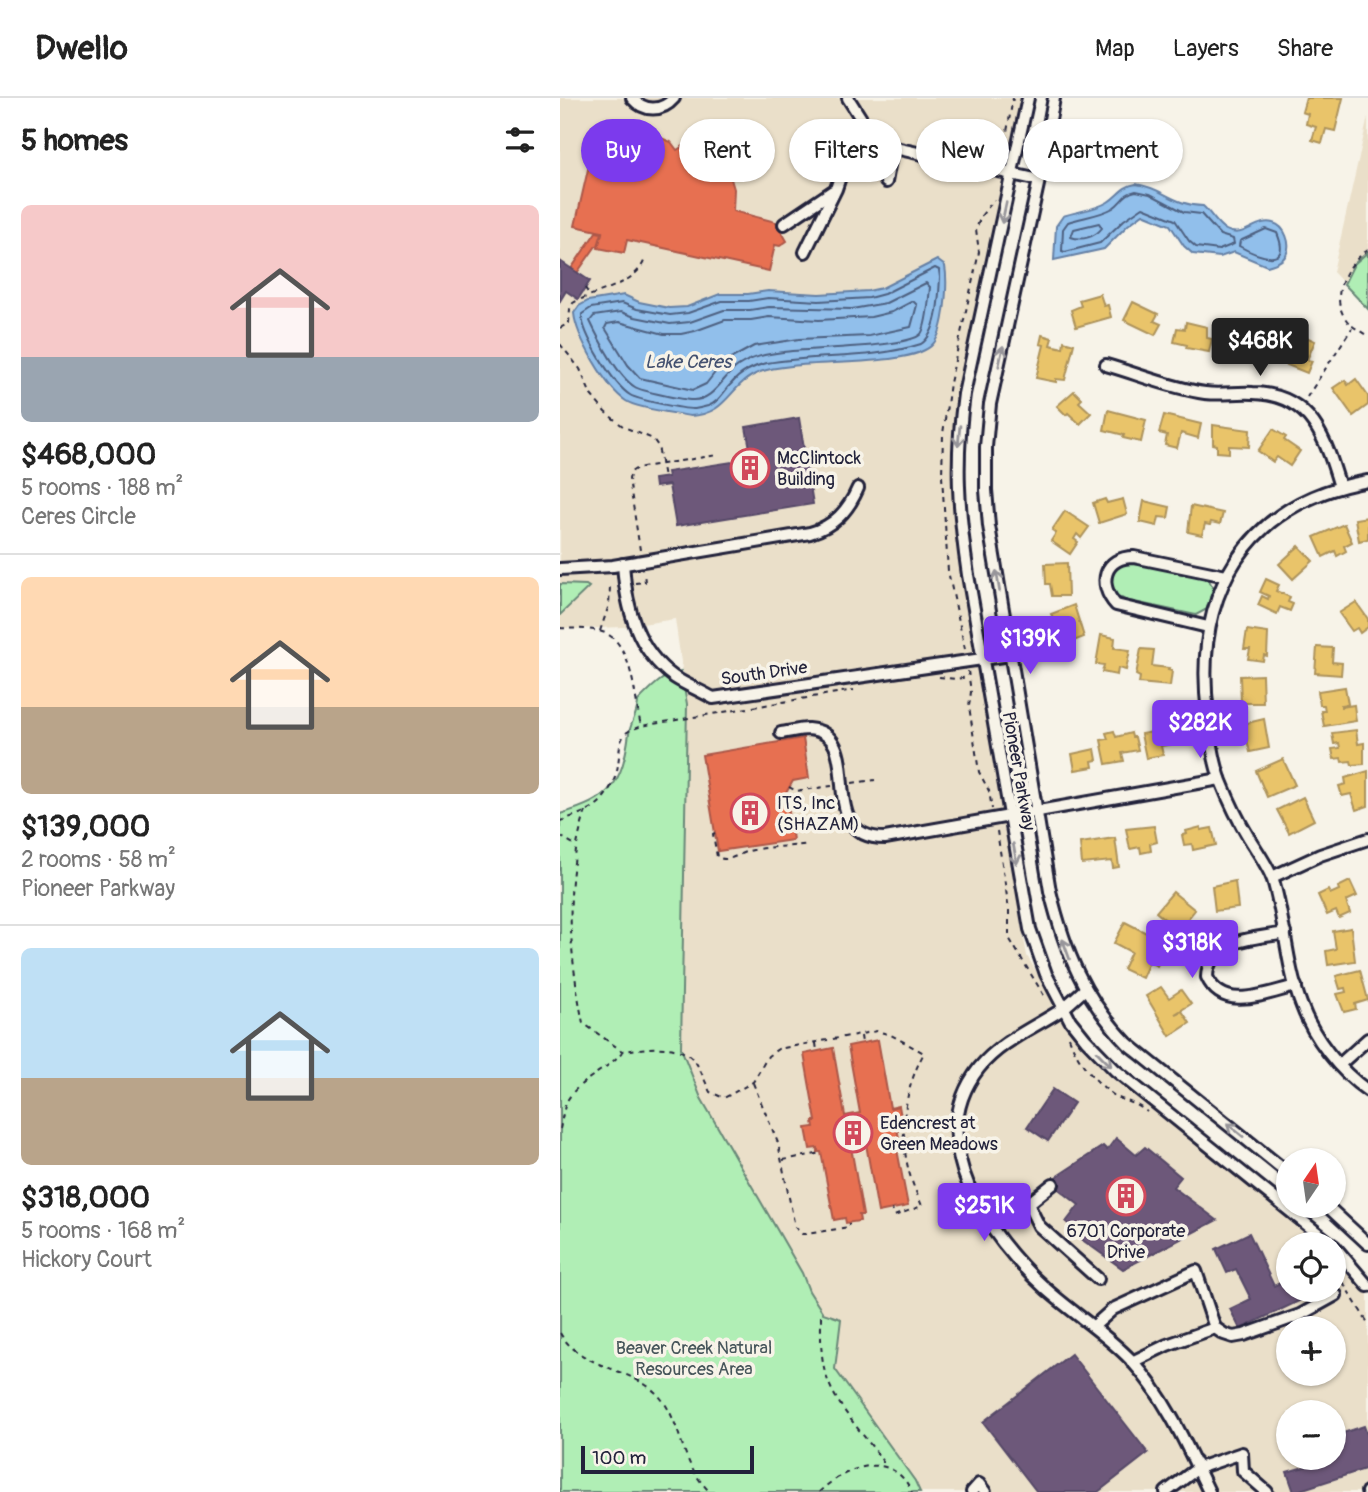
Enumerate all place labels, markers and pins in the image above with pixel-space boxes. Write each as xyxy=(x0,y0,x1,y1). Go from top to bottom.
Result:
pin: $468K xyxy=(1211,318,1309,378)
building icon: McClintock Building xyxy=(729,447,771,489)
place label: McClintock Building xyxy=(777,447,862,491)
pin: $139K xyxy=(981,616,1079,676)
pin: $282K xyxy=(1151,700,1249,760)
building icon: ITS, Inc (SHAZAM) xyxy=(729,792,771,834)
place label: ITS, Inc (SHAZAM) xyxy=(777,792,860,836)
pin: $318K xyxy=(1143,920,1241,980)
building icon: Edencrest at Green Meadows xyxy=(832,1112,874,1154)
place label: Edencrest at Green Meadows xyxy=(880,1112,998,1156)
building icon: 6701 Corporate Drive xyxy=(1105,1175,1147,1217)
pin: $251K xyxy=(935,1184,1033,1243)
place label: 6701 Corporate Drive xyxy=(1067,1220,1186,1264)

